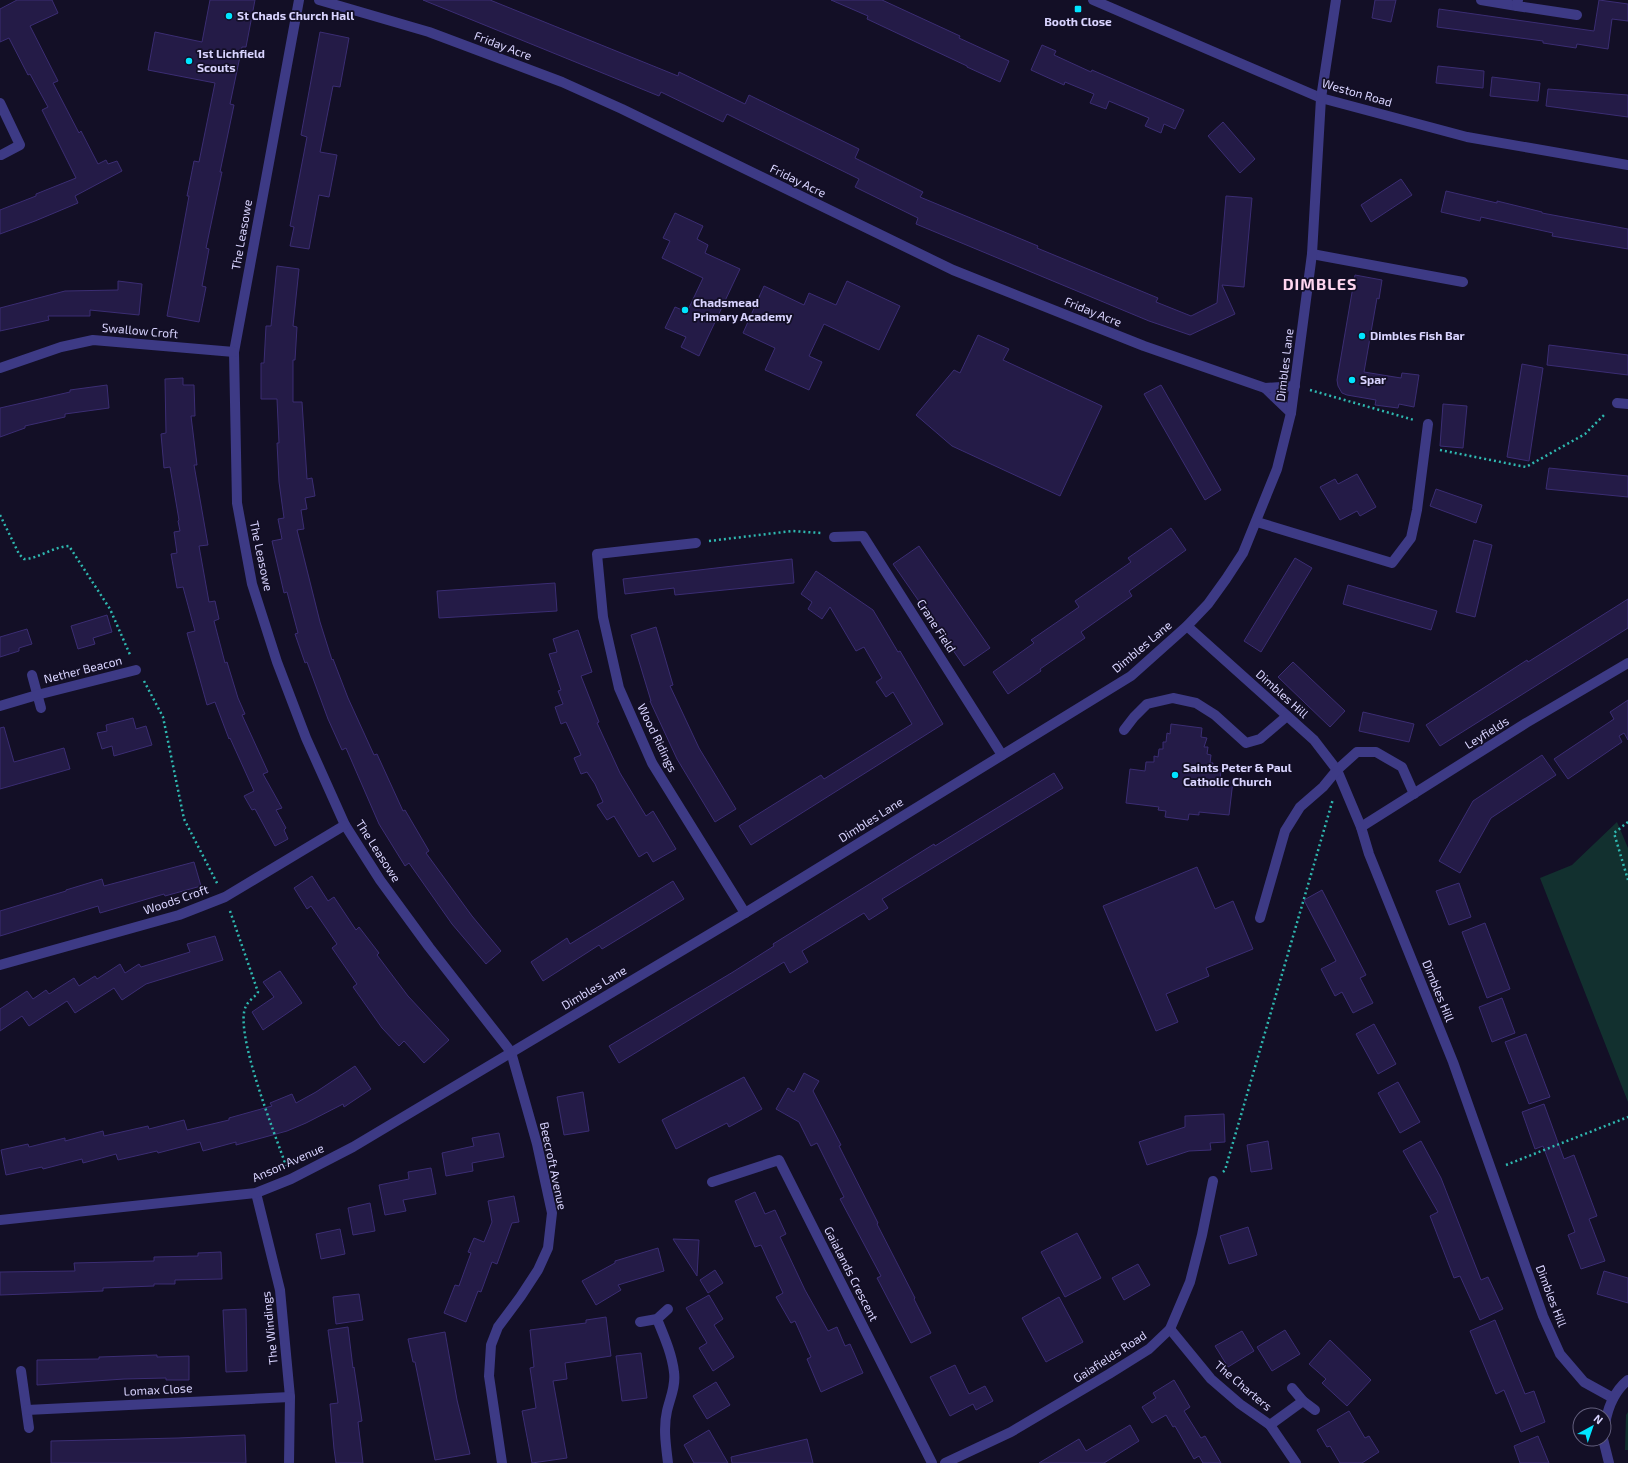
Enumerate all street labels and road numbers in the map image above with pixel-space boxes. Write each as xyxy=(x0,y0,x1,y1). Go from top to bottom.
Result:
street label: Friday Acre xyxy=(473,28,534,62)
street label: Weston Road xyxy=(1321,75,1394,109)
street label: Friday Acre xyxy=(768,161,829,200)
street label: The Leasowe xyxy=(228,198,254,271)
street label: Friday Acre xyxy=(1063,293,1124,329)
street label: Swallow Croft xyxy=(101,320,179,340)
street label: Dimbles Lane xyxy=(1273,328,1295,402)
street label: The Leasowe xyxy=(248,519,276,592)
street label: Crane Field xyxy=(914,596,959,655)
street label: Dimbles Lane xyxy=(1109,617,1174,675)
street label: Nether Beacon xyxy=(42,653,123,686)
street label: Dimbles Hill xyxy=(1254,666,1312,721)
street label: Wood Ridings xyxy=(635,701,680,774)
street label: Leyfields xyxy=(1462,713,1511,751)
street label: Dimbles Lane xyxy=(836,794,905,844)
street label: The Leasowe xyxy=(354,817,404,884)
street label: Woods Croft xyxy=(141,881,210,917)
street label: Dimbles Hill xyxy=(1420,958,1458,1024)
street label: Dimbles Lane xyxy=(558,962,628,1012)
street label: Beecroft Avenue xyxy=(538,1121,570,1211)
street label: Anson Avenue xyxy=(250,1140,326,1184)
street label: Gaialands Crescent xyxy=(822,1224,882,1324)
street label: Dimbles Hill xyxy=(1534,1263,1570,1329)
street label: The Windings xyxy=(258,1291,280,1366)
street label: Gaiafields Road xyxy=(1070,1327,1149,1385)
street label: The Charters xyxy=(1212,1357,1275,1413)
street label: Lomax Close xyxy=(123,1380,193,1398)

